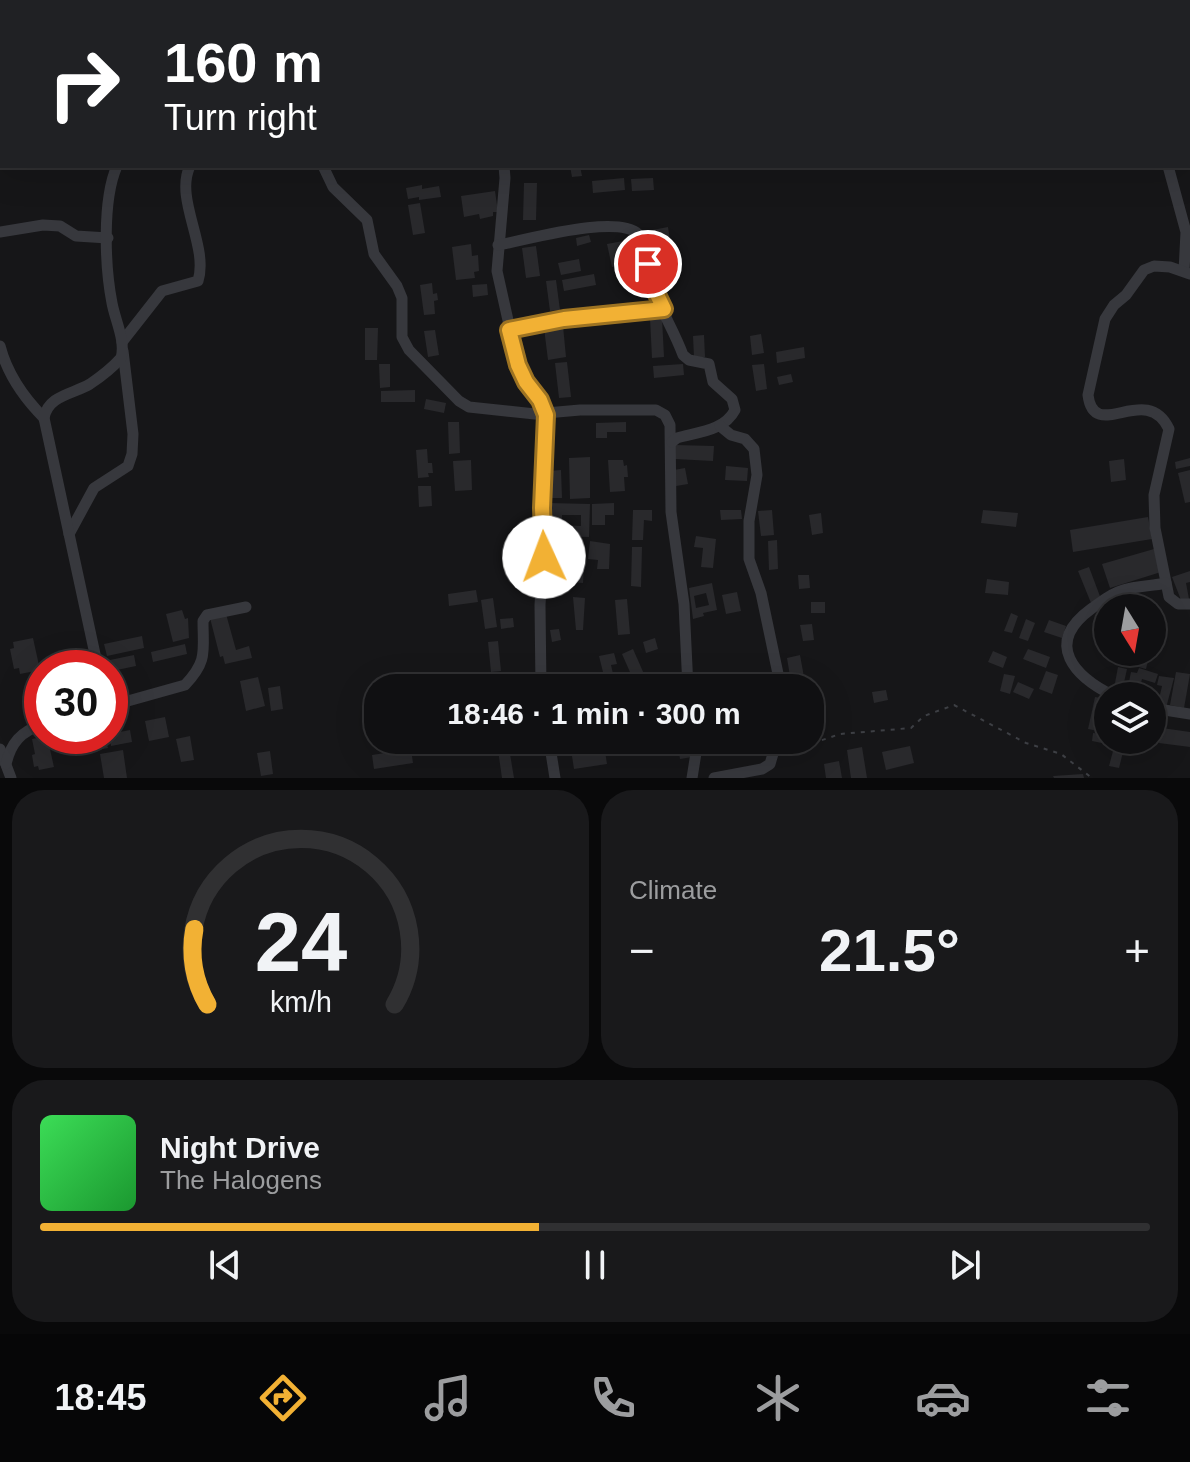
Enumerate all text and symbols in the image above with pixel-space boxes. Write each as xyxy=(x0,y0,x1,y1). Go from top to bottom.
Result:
text: 160 m xyxy=(164,31,323,94)
icon: right xyxy=(32,32,136,136)
text: Turn right xyxy=(164,97,317,138)
pin xyxy=(614,230,682,298)
icon: arrive xyxy=(626,242,670,286)
position arrow xyxy=(502,515,586,599)
north arrow xyxy=(1094,594,1166,666)
map controls xyxy=(1094,594,1166,754)
speed limit sign: 30 xyxy=(24,650,128,754)
button: layers xyxy=(1094,682,1166,754)
text: 18:46 · 1 min · 300 m xyxy=(447,697,741,730)
text: Climate xyxy=(629,875,717,905)
text: 24 xyxy=(254,896,347,989)
text: 21.5° xyxy=(819,917,960,984)
text: − xyxy=(629,926,655,975)
text: + xyxy=(1124,926,1150,975)
text: km/h xyxy=(270,986,331,1018)
text: Night Drive xyxy=(160,1131,320,1164)
text: The Halogens xyxy=(160,1165,322,1195)
icon: previous xyxy=(203,1243,247,1287)
icon: pause xyxy=(573,1243,617,1287)
icon: next xyxy=(943,1243,987,1287)
icon: directions xyxy=(255,1370,311,1426)
icon: music xyxy=(420,1370,476,1426)
icon: phone xyxy=(585,1370,641,1426)
icon: climate xyxy=(750,1370,806,1426)
icon: car xyxy=(915,1370,971,1426)
icon: filters xyxy=(1080,1370,1136,1426)
text: 18:45 xyxy=(54,1377,147,1418)

